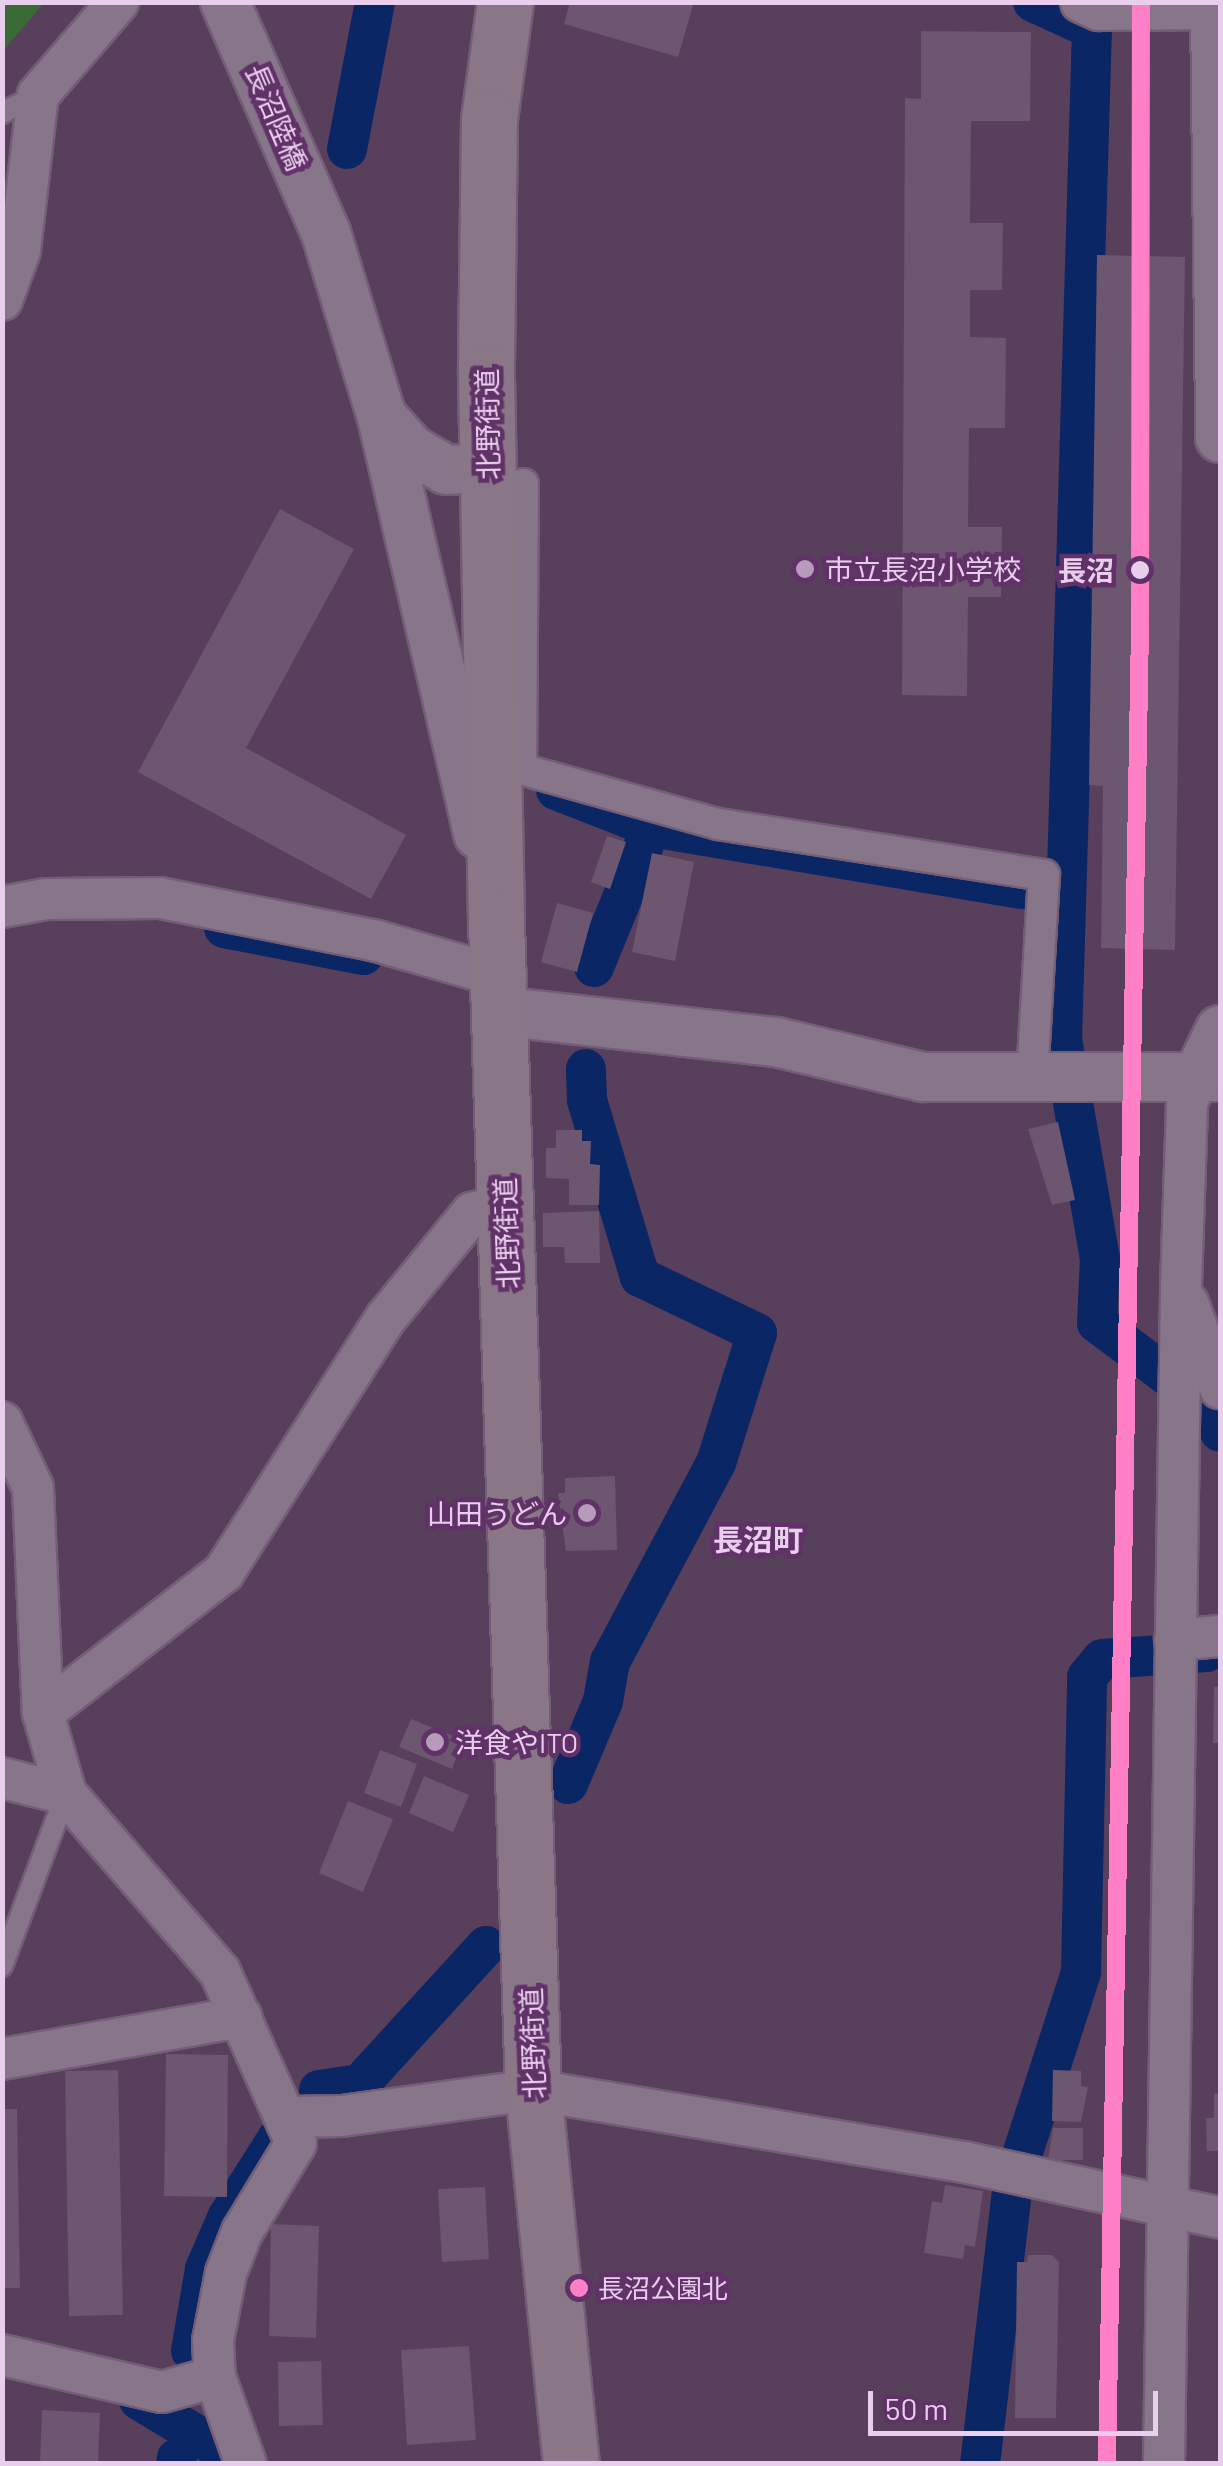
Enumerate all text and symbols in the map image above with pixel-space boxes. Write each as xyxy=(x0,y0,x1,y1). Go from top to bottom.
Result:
street label: 長沼陸橋 xyxy=(240,59,314,175)
street label: 北野街道 xyxy=(469,368,505,480)
place label: 市立長沼小学校 xyxy=(825,552,1021,586)
place label: 長沼 xyxy=(1058,553,1114,587)
marker: 長沼 xyxy=(1123,553,1157,587)
marker: 市立長沼小学校 xyxy=(794,558,816,580)
street label: 北野街道 xyxy=(487,1176,525,1290)
place label: 山田うどん xyxy=(427,1496,567,1530)
marker: 山田うどん xyxy=(576,1502,598,1524)
district label: 長沼町 xyxy=(713,1521,803,1557)
place label: 洋食やITO xyxy=(455,1725,578,1759)
marker: 洋食やITO xyxy=(424,1731,446,1753)
street label: 北野街道 xyxy=(513,1986,551,2100)
place label: 長沼公園北 xyxy=(598,2272,728,2304)
marker: 長沼公園北 xyxy=(569,2278,589,2298)
scale bar xyxy=(873,2371,1163,2433)
text: 50 m xyxy=(885,2390,948,2426)

